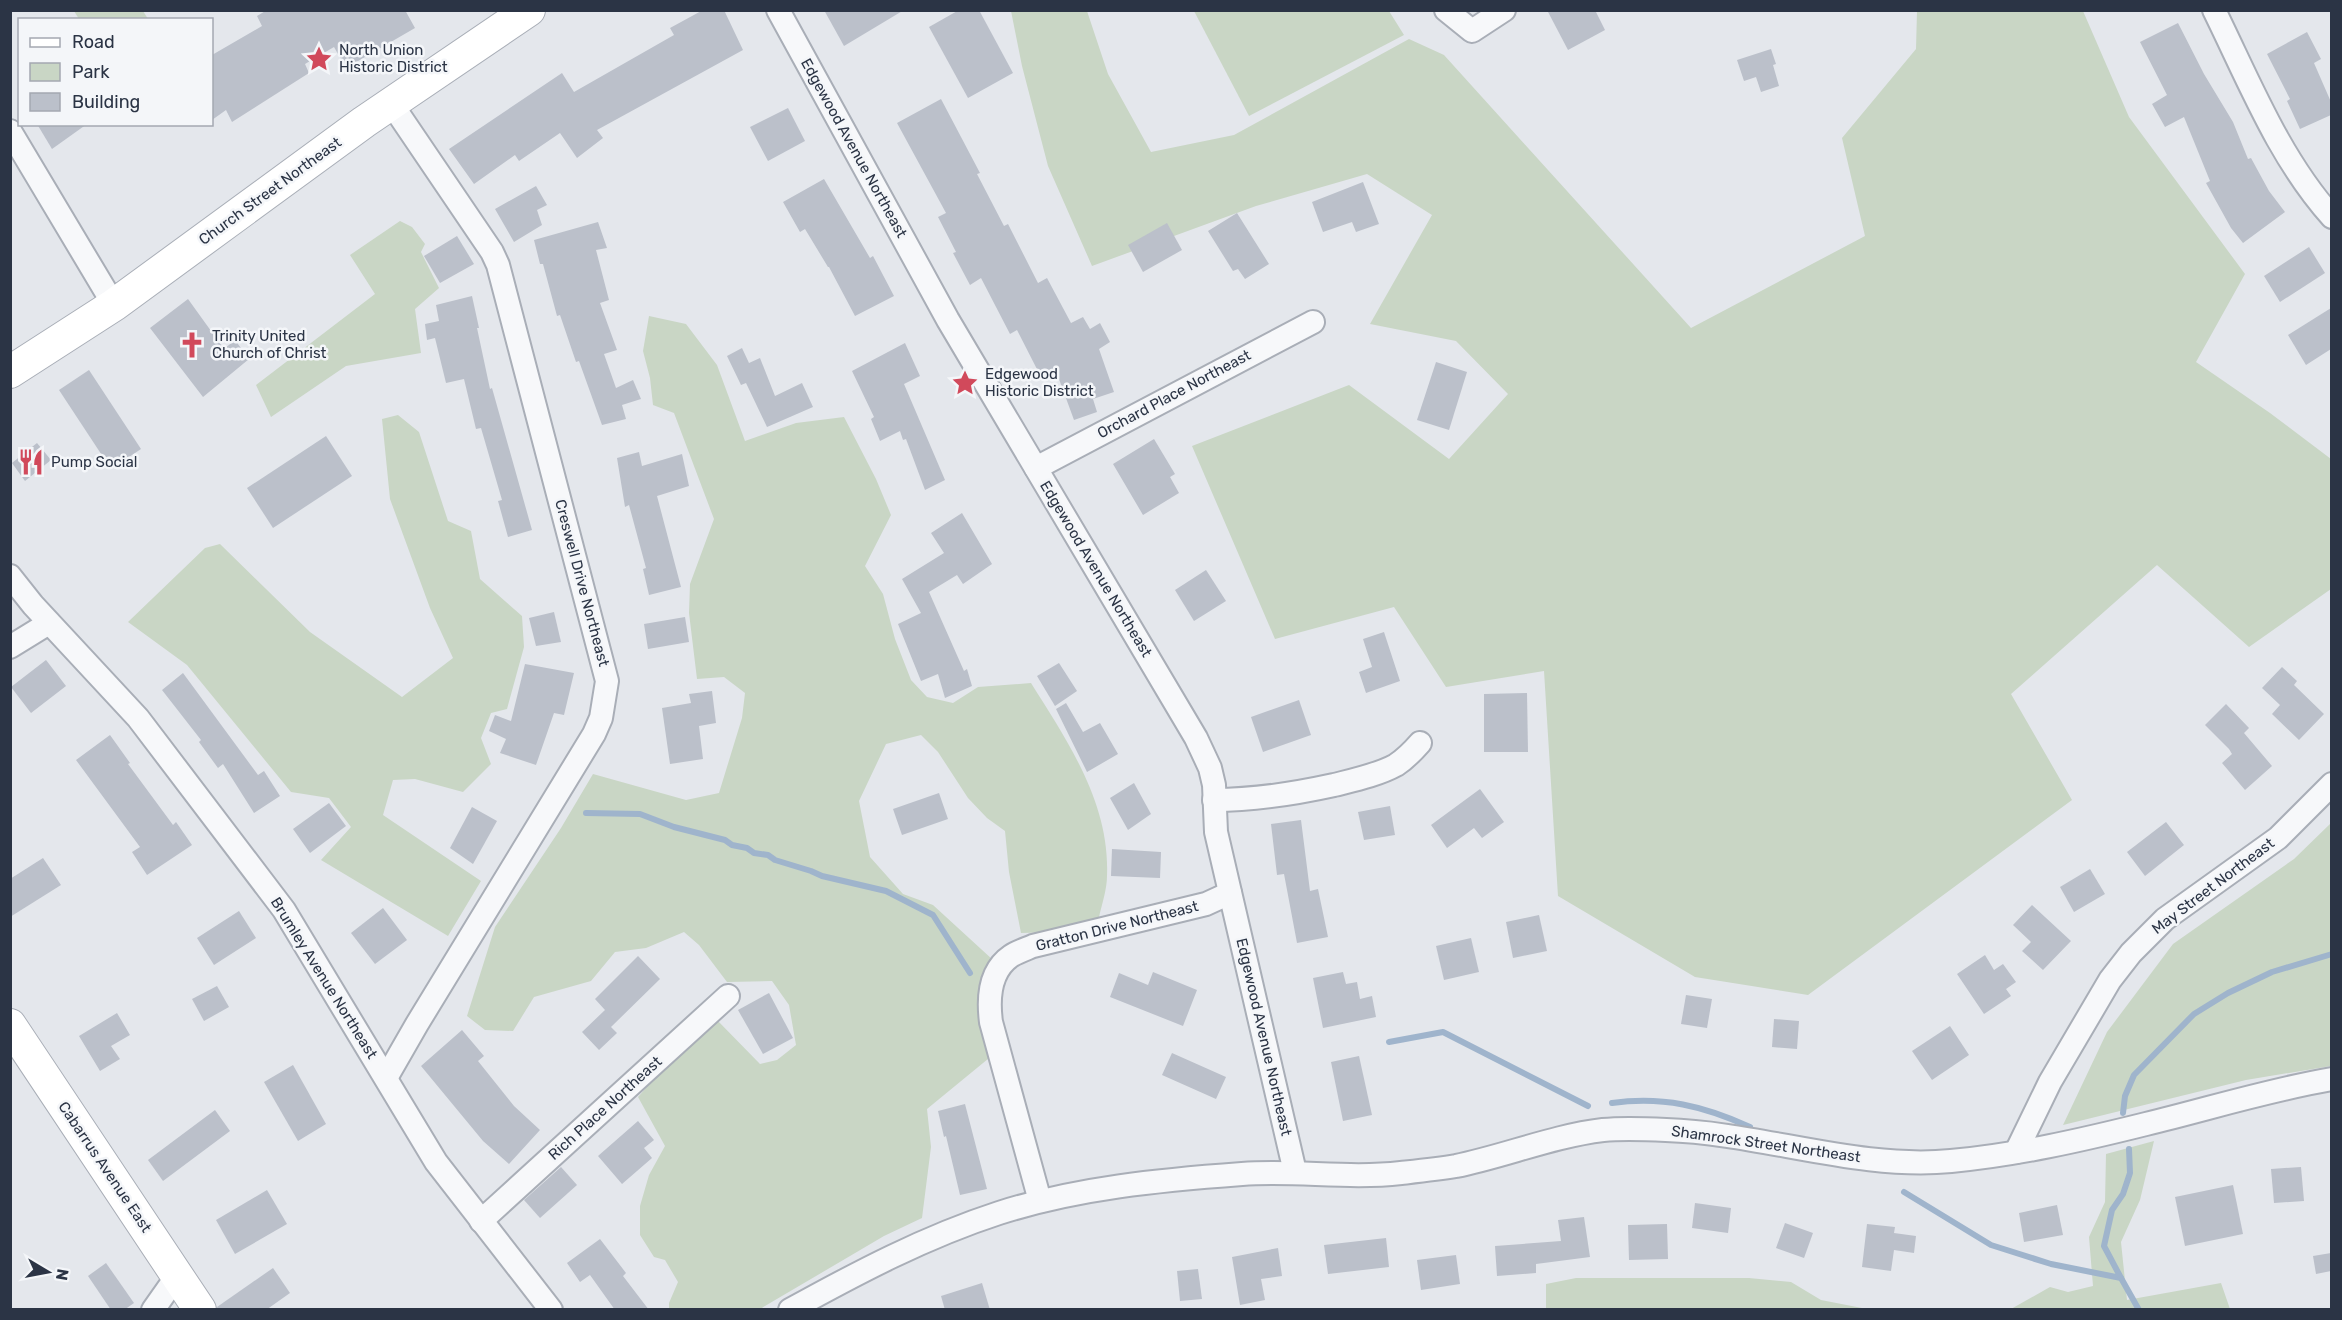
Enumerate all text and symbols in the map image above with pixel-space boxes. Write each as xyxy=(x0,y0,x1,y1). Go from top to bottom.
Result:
legend xyxy=(18,18,213,126)
text: Road xyxy=(72,31,115,53)
place label: North Union Historic District xyxy=(339,41,448,76)
place icon: North Union Historic District xyxy=(304,44,334,74)
street label: Edgewood Avenue Northeast xyxy=(797,55,911,241)
text: Park xyxy=(72,61,110,83)
text: Building xyxy=(72,91,140,113)
street label: Church Street Northeast xyxy=(195,133,345,249)
place label: Trinity United Church of Christ xyxy=(212,327,327,362)
church icon: Trinity United Church of Christ xyxy=(177,330,207,360)
street label: Orchard Place Northeast xyxy=(1094,346,1254,442)
place label: Edgewood Historic District xyxy=(985,365,1094,400)
place icon: Edgewood Historic District xyxy=(950,368,980,398)
restaurant icon: Pump Social xyxy=(16,447,46,477)
place label: Pump Social xyxy=(51,453,137,471)
street label: Edgewood Avenue Northeast xyxy=(1036,478,1156,661)
street label: Creswell Drive Northeast xyxy=(551,497,613,669)
street label: May Street Northeast xyxy=(2148,834,2278,938)
street label: Brumley Avenue Northeast xyxy=(267,894,381,1062)
street label: Gratton Drive Northeast xyxy=(1034,897,1200,955)
street label: Edgewood Avenue Northeast xyxy=(1232,936,1296,1138)
street label: Rich Place Northeast xyxy=(545,1052,666,1164)
street label: Cabarrus Avenue East xyxy=(55,1098,156,1236)
street label: Shamrock Street Northeast xyxy=(1670,1122,1862,1166)
north arrow xyxy=(18,1242,78,1302)
text: N xyxy=(52,1267,73,1282)

